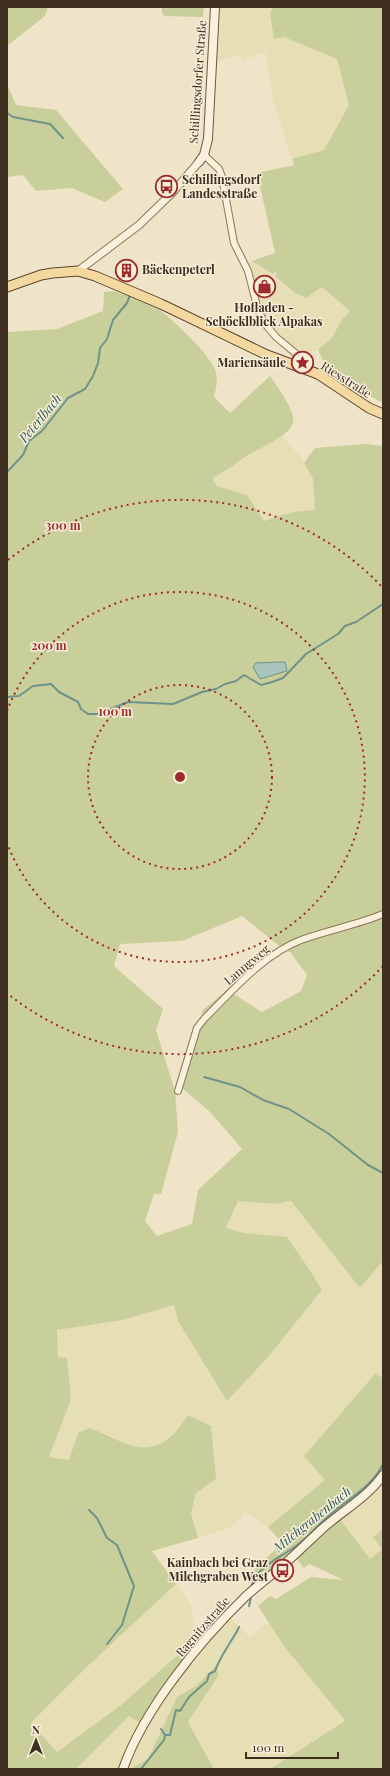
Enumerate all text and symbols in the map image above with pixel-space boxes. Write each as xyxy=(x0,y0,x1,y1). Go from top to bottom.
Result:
street label: Schillingsdorfer Straße xyxy=(185,20,209,144)
place label: Schillingsdorf Landesstraße xyxy=(182,171,262,201)
bus stop icon: Schillingsdorf Landesstraße xyxy=(154,174,180,200)
building icon: Bäckenpeterl xyxy=(114,257,140,283)
place label: Bäckenpeterl xyxy=(142,261,215,277)
shop icon: Hofladen - Schöcklblick Alpakas xyxy=(251,274,277,300)
place label: Hofladen - Schöcklblick Alpakas xyxy=(205,299,323,329)
place icon: Mariensäule xyxy=(289,350,315,376)
place label: Mariensäule xyxy=(217,354,286,370)
street label: Riesstraße xyxy=(318,357,375,401)
water label: Peterlbach xyxy=(14,390,65,446)
text: 300 m xyxy=(46,517,81,533)
text: 200 m xyxy=(31,637,67,653)
text: 100 m xyxy=(98,703,132,719)
centre of rings xyxy=(173,770,187,784)
street label: Lanngweg xyxy=(220,940,273,988)
water label: Milchgrabenbach xyxy=(269,1482,354,1556)
place label: Kainbach bei Graz Milchgraben West xyxy=(167,1554,269,1584)
bus stop icon: Kainbach bei Graz Milchgraben West xyxy=(270,1557,296,1583)
street label: Ragnitzstraße xyxy=(172,1593,233,1660)
north arrow xyxy=(16,1720,56,1760)
text: N xyxy=(32,1722,40,1737)
scale bar xyxy=(246,1734,338,1760)
text: 100 m xyxy=(252,1739,285,1755)

